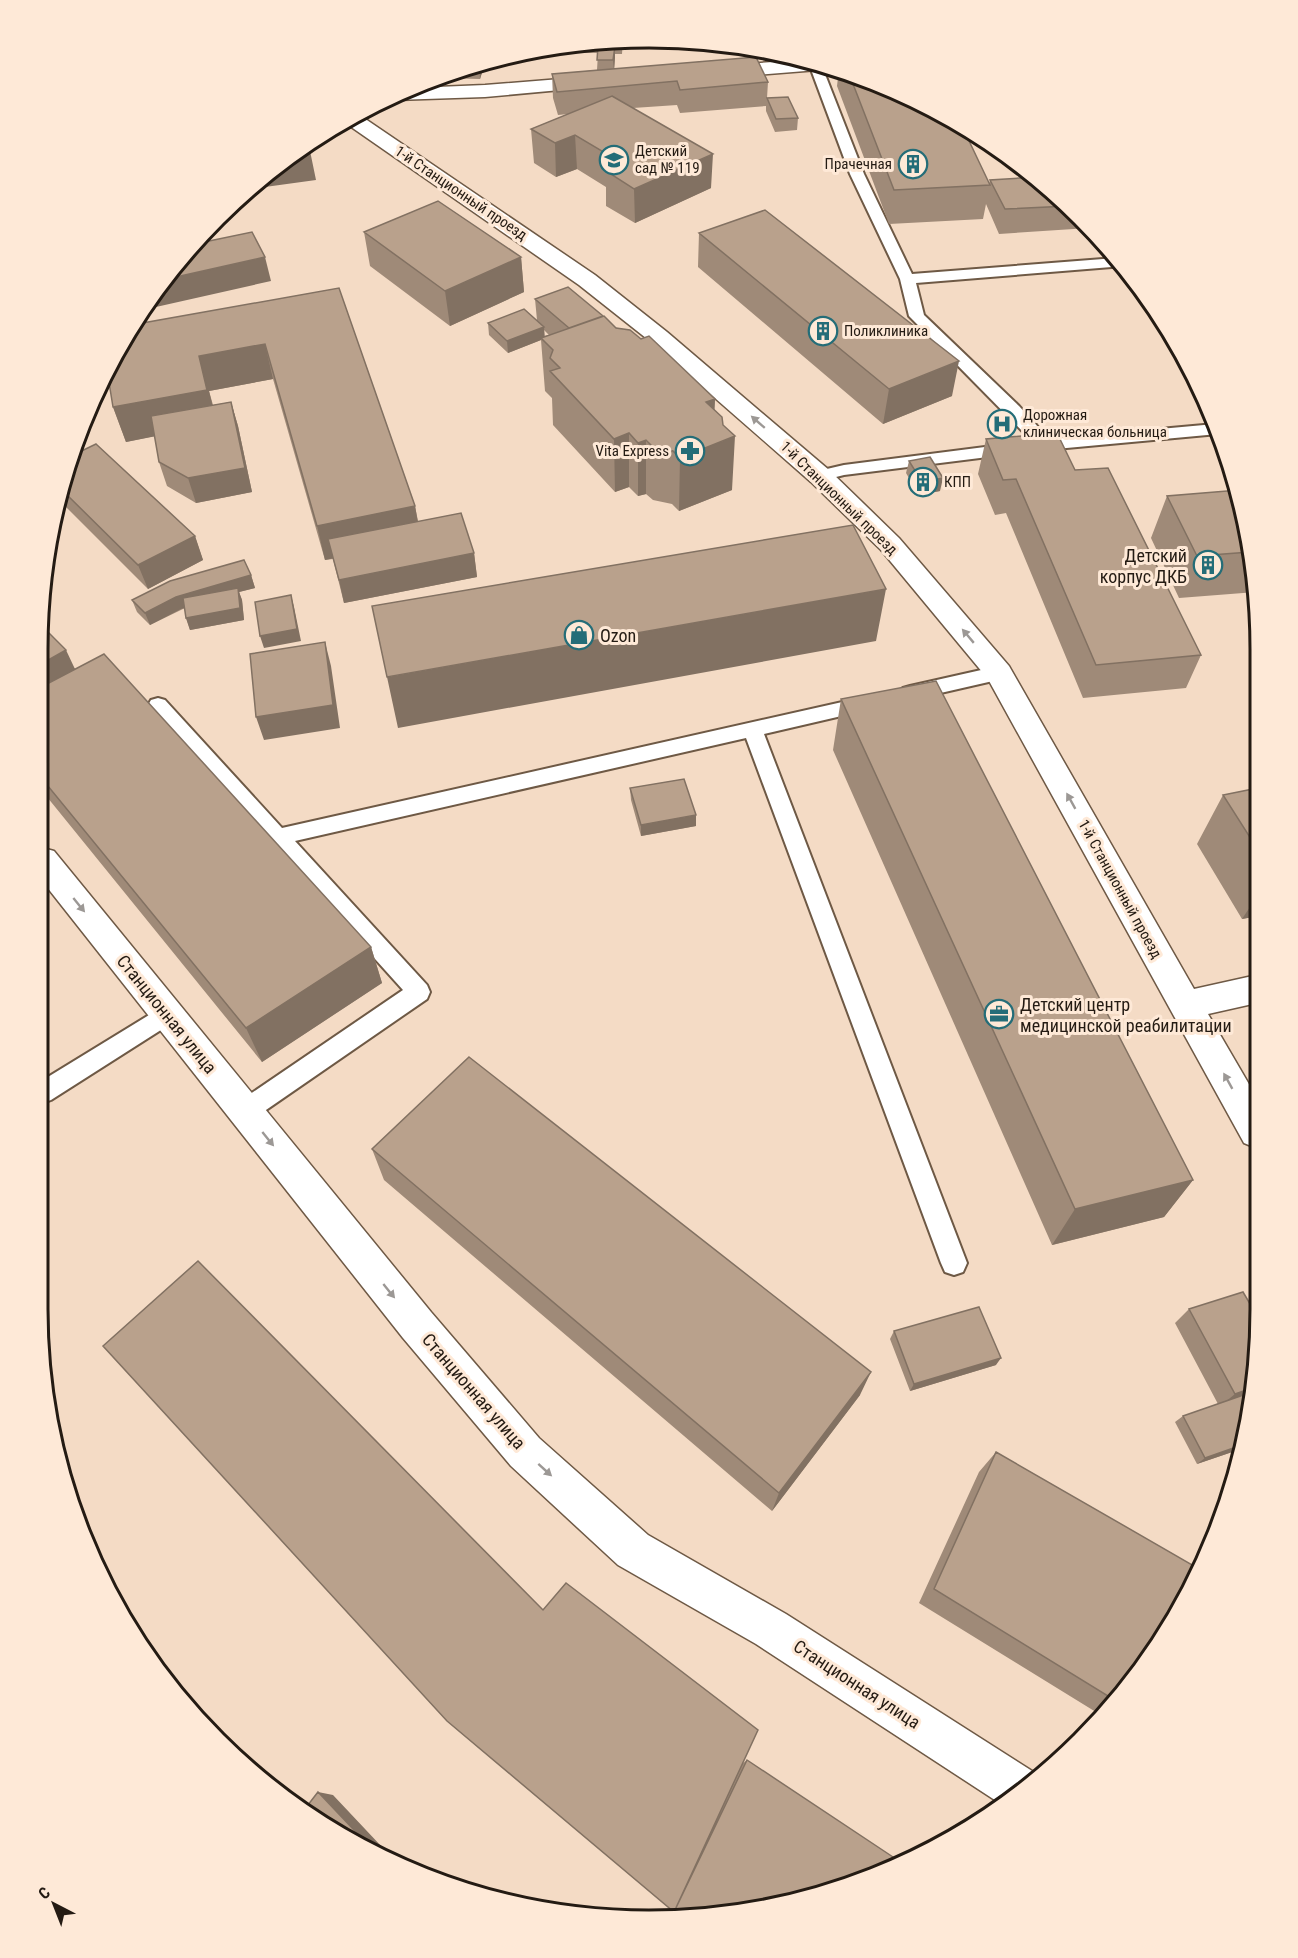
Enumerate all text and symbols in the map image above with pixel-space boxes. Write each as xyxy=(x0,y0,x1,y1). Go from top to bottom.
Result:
street label: 1-й Станционный проезд xyxy=(391,142,531,244)
place label: Детский сад № 119 xyxy=(635,142,700,177)
school or university icon: Детский сад № 119 xyxy=(598,144,630,176)
building icon: Прачечная xyxy=(897,148,929,180)
place label: Прачечная xyxy=(825,155,892,173)
building icon: Поликлиника xyxy=(807,315,839,347)
place label: Поликлиника xyxy=(844,322,928,340)
place label: Дорожная клиническая больница xyxy=(1023,406,1167,441)
hospital icon: Дорожная клиническая больница xyxy=(986,408,1018,440)
one-way arrow xyxy=(751,415,766,429)
pharmacy icon: Vita Express xyxy=(674,435,706,467)
street label: 1-й Станционный проезд xyxy=(777,437,901,559)
place label: Vita Express xyxy=(596,442,669,460)
building icon: КПП xyxy=(907,466,939,498)
place label: КПП xyxy=(944,473,971,491)
place label: Детский корпус ДКБ xyxy=(1100,545,1187,587)
building icon: Детский корпус ДКБ xyxy=(1192,549,1224,581)
shop icon: Ozon xyxy=(563,619,595,651)
place label: Ozon xyxy=(600,625,636,646)
one-way arrow xyxy=(962,629,975,644)
one-way arrow xyxy=(1066,792,1076,809)
street label: 1-й Станционный проезд xyxy=(1074,817,1166,961)
one-way arrow xyxy=(73,897,86,913)
street label: Станционная улица xyxy=(113,950,221,1078)
place label: Детский центр медицинской реабилитации xyxy=(1020,994,1232,1036)
office icon: Детский центр медицинской реабилитации xyxy=(983,998,1015,1030)
one-way arrow xyxy=(1223,1072,1233,1089)
one-way arrow xyxy=(261,1131,274,1147)
one-way arrow xyxy=(383,1283,396,1299)
street label: Станционная улица xyxy=(418,1329,530,1453)
one-way arrow xyxy=(537,1463,552,1476)
street label: Станционная улица xyxy=(790,1635,924,1733)
north arrow xyxy=(24,1874,84,1934)
text: С xyxy=(35,1883,54,1903)

